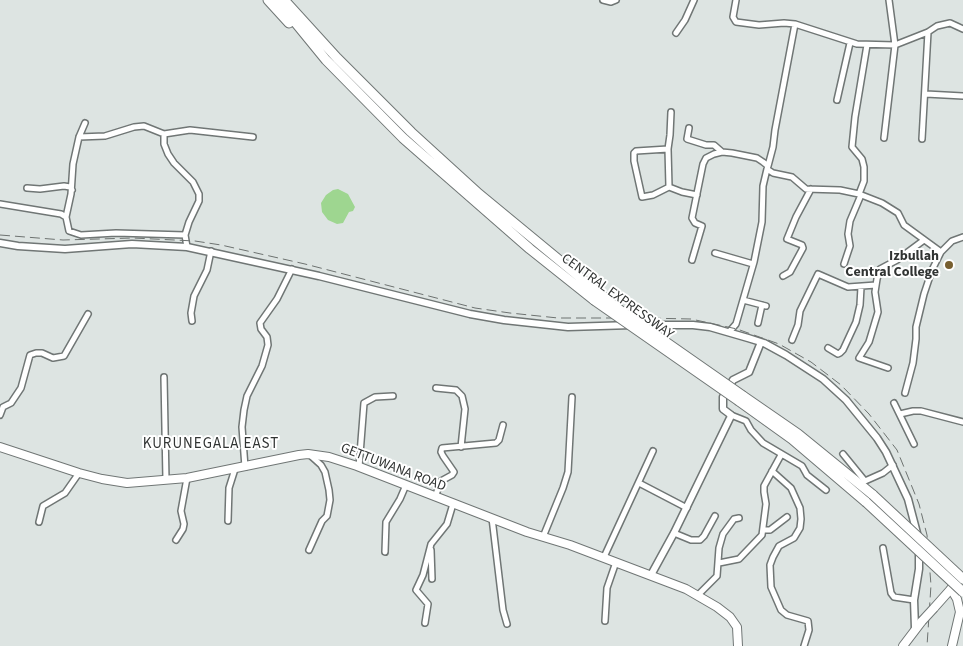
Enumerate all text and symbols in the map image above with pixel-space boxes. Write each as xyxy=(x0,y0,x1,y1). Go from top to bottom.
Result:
place label: Izbullah Central College xyxy=(845,249,939,282)
street label: CENTRAL EXPRESSWAY xyxy=(558,251,676,343)
marker: Izbullah Central College xyxy=(943,259,955,271)
district label: KURUNEGALA EAST xyxy=(141,436,281,454)
street label: GETTUWANA ROAD xyxy=(338,440,448,496)

